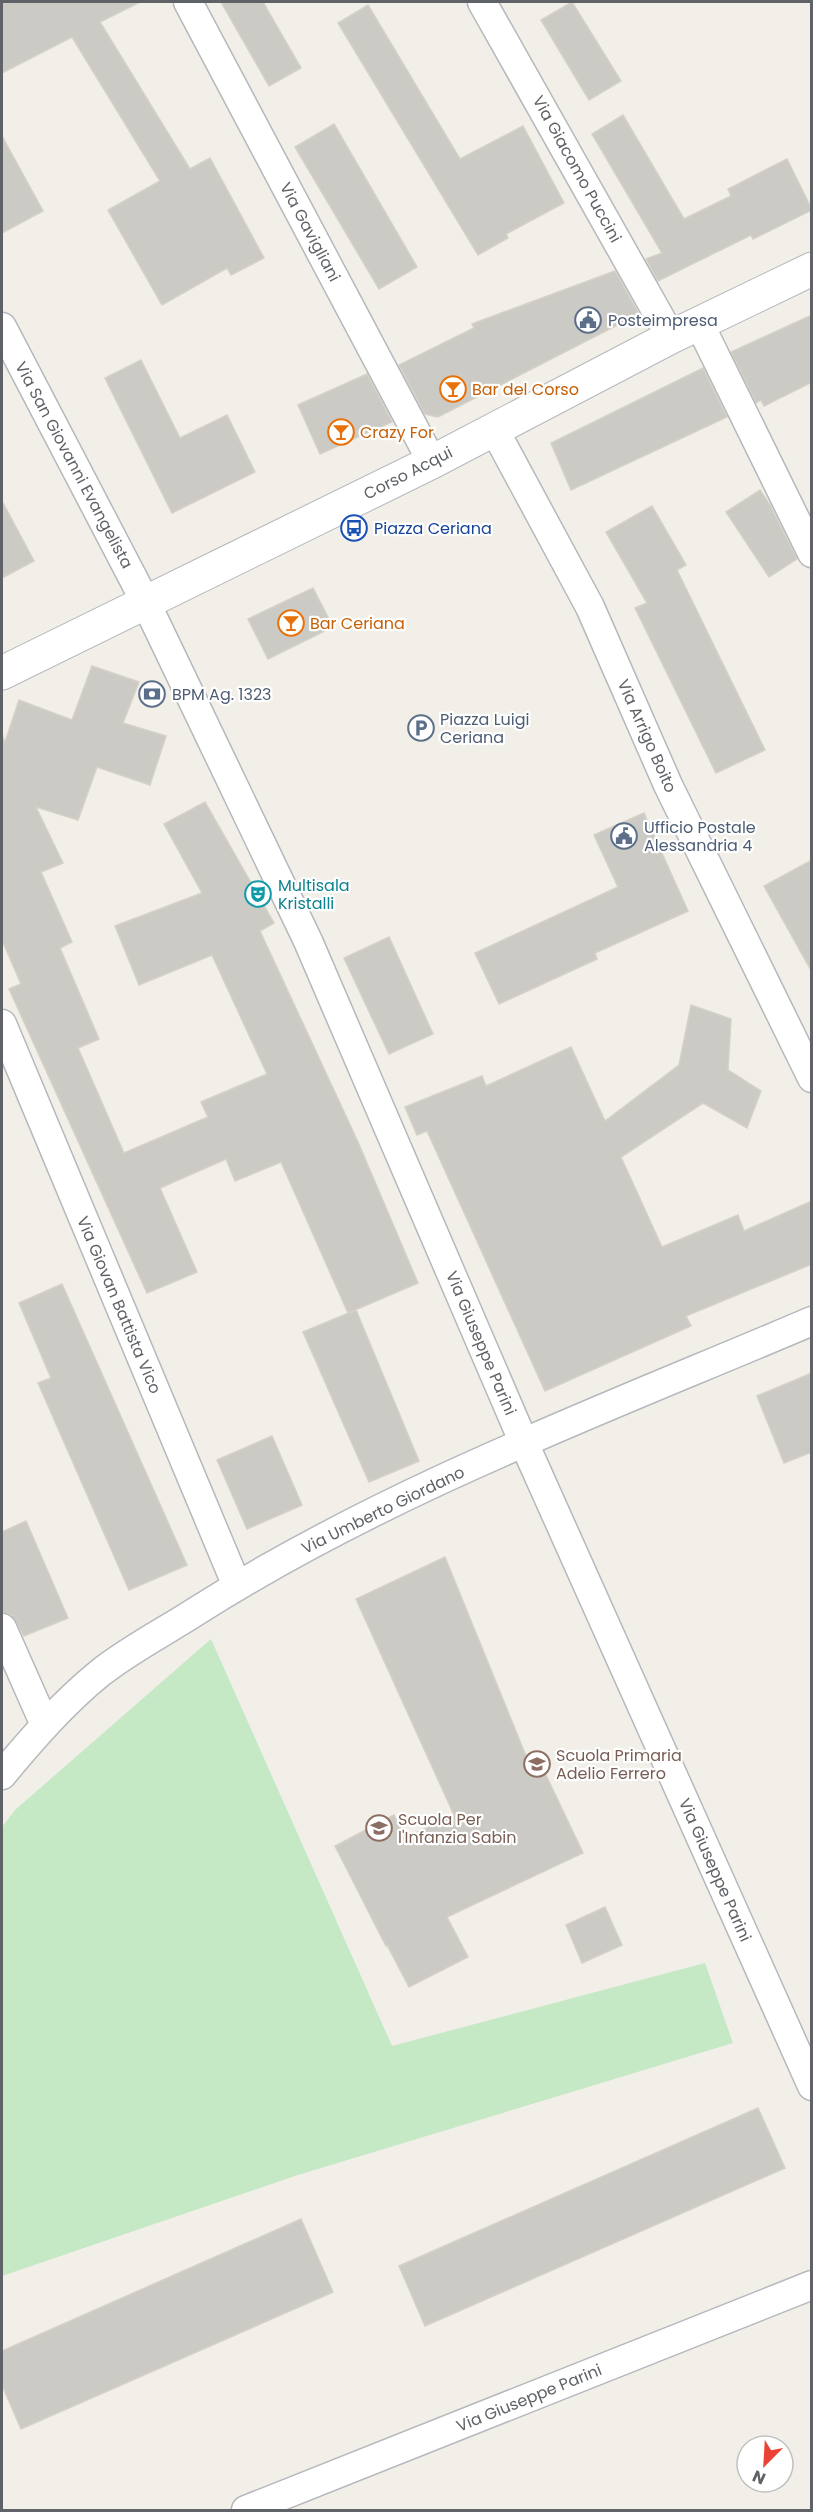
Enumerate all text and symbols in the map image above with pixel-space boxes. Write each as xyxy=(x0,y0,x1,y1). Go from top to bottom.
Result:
street label: Via Giacomo Puccini xyxy=(527,91,627,247)
street label: Via Gavigliani xyxy=(274,178,346,286)
public building icon: Posteimpresa xyxy=(573,305,603,335)
place label: Posteimpresa xyxy=(608,309,718,332)
street label: Via San Giovanni Evangelista xyxy=(10,357,138,573)
bar icon: Bar del Corso xyxy=(438,374,468,404)
place label: Bar del Corso xyxy=(472,378,579,401)
bar icon: Crazy For xyxy=(326,417,356,447)
place label: Crazy For xyxy=(360,421,434,444)
street label: Corso Acqui xyxy=(360,441,456,505)
bus stop icon: Piazza Ceriana xyxy=(339,513,369,543)
place label: Piazza Ceriana xyxy=(374,517,492,540)
bar icon: Bar Ceriana xyxy=(276,608,306,638)
place label: Bar Ceriana xyxy=(310,612,405,635)
street label: Via Arrigo Boito xyxy=(612,676,682,796)
bank icon: BPM Ag. 1323 xyxy=(137,679,167,709)
place label: BPM Ag. 1323 xyxy=(172,683,272,706)
place label: Piazza Luigi Ceriana xyxy=(440,708,530,749)
parking icon: Piazza Luigi Ceriana xyxy=(406,713,436,743)
place label: Ufficio Postale Alessandria 4 xyxy=(644,816,756,857)
public building icon: Ufficio Postale Alessandria 4 xyxy=(609,821,639,851)
place label: Multisala Kristalli xyxy=(278,874,350,915)
theatre icon: Multisala Kristalli xyxy=(243,879,273,909)
street label: Via Giovan Battista Vico xyxy=(71,1213,167,1397)
street label: Via Giuseppe Parini xyxy=(440,1267,522,1419)
street label: Via Umberto Giordano xyxy=(298,1460,468,1560)
place label: Scuola Primaria Adelio Ferrero xyxy=(556,1744,682,1785)
school or university icon: Scuola Primaria Adelio Ferrero xyxy=(522,1749,552,1779)
street label: Via Giuseppe Parini xyxy=(673,1795,757,1945)
place label: Scuola Per l'Infanzia Sabin xyxy=(398,1808,516,1849)
school or university icon: Scuola Per l'Infanzia Sabin xyxy=(364,1813,394,1843)
street label: Via Giuseppe Parini xyxy=(453,2358,605,2438)
north arrow xyxy=(735,2434,795,2494)
text: N xyxy=(749,2464,769,2490)

